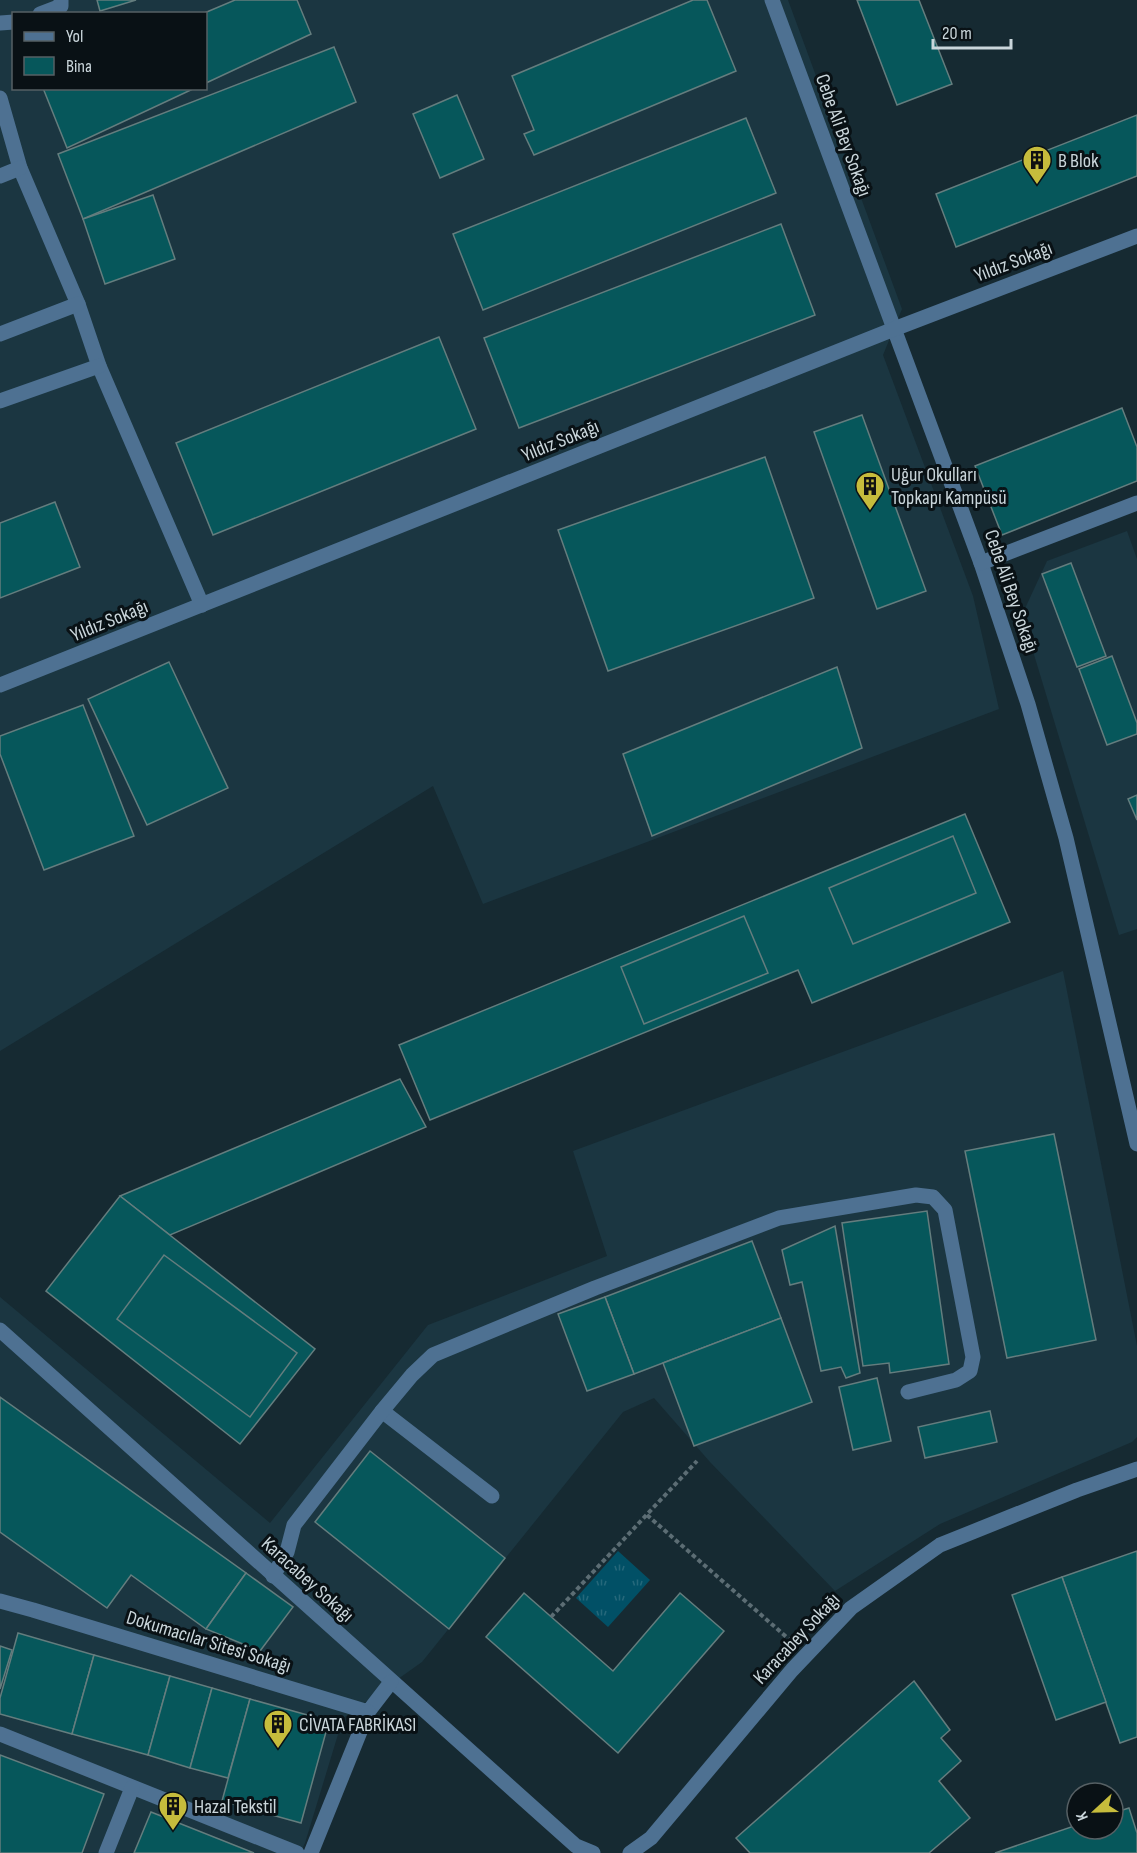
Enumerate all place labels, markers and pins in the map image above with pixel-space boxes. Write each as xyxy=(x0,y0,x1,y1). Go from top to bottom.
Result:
building icon: B Blok xyxy=(1021,144,1053,186)
place label: B Blok xyxy=(1058,149,1099,173)
place label: Uğur Okulları Topkapı Kampüsü xyxy=(891,463,1007,510)
building icon: Uğur Okulları Topkapı Kampüsü xyxy=(854,470,886,512)
building icon: CİVATA FABRİKASI xyxy=(262,1708,294,1750)
place label: CİVATA FABRİKASI xyxy=(299,1713,416,1737)
building icon: Hazal Tekstil xyxy=(157,1790,189,1832)
place label: Hazal Tekstil xyxy=(194,1795,277,1819)

